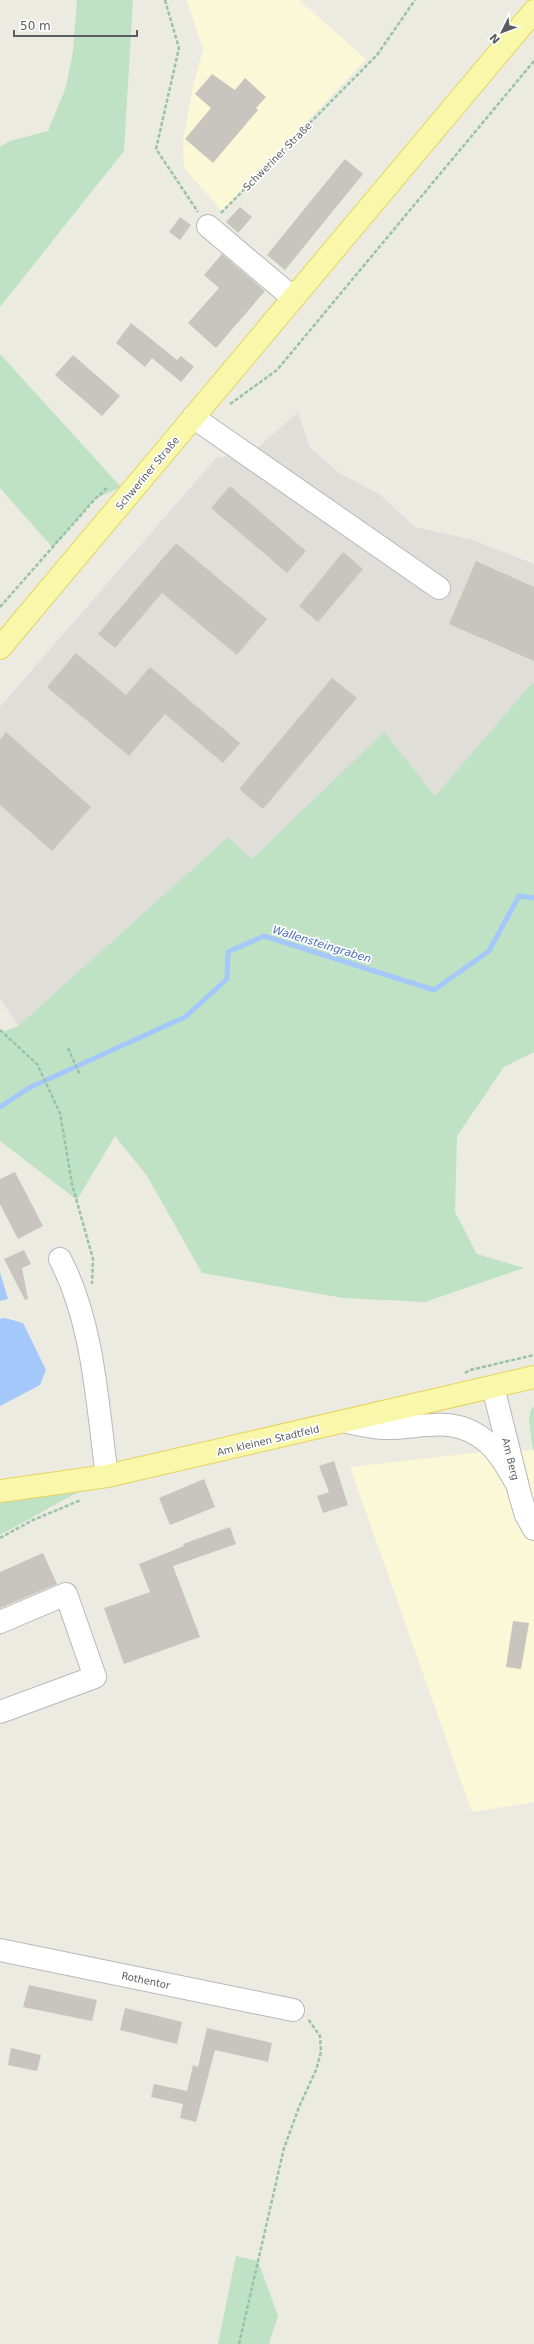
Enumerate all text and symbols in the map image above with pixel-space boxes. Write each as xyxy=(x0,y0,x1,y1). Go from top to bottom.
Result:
scale bar xyxy=(14,12,137,38)
north arrow xyxy=(482,12,522,52)
text: 50 m xyxy=(20,19,51,33)
text: N xyxy=(487,31,503,46)
street label: Schweriner Straße xyxy=(241,120,314,193)
street label: Schweriner Straße xyxy=(114,434,181,512)
water label: Wallensteingraben xyxy=(271,923,373,966)
street label: Am kleinen Stadtfeld xyxy=(216,1423,320,1458)
street label: Am Berg xyxy=(500,1437,521,1481)
street label: Rothentor xyxy=(121,1970,172,1991)

